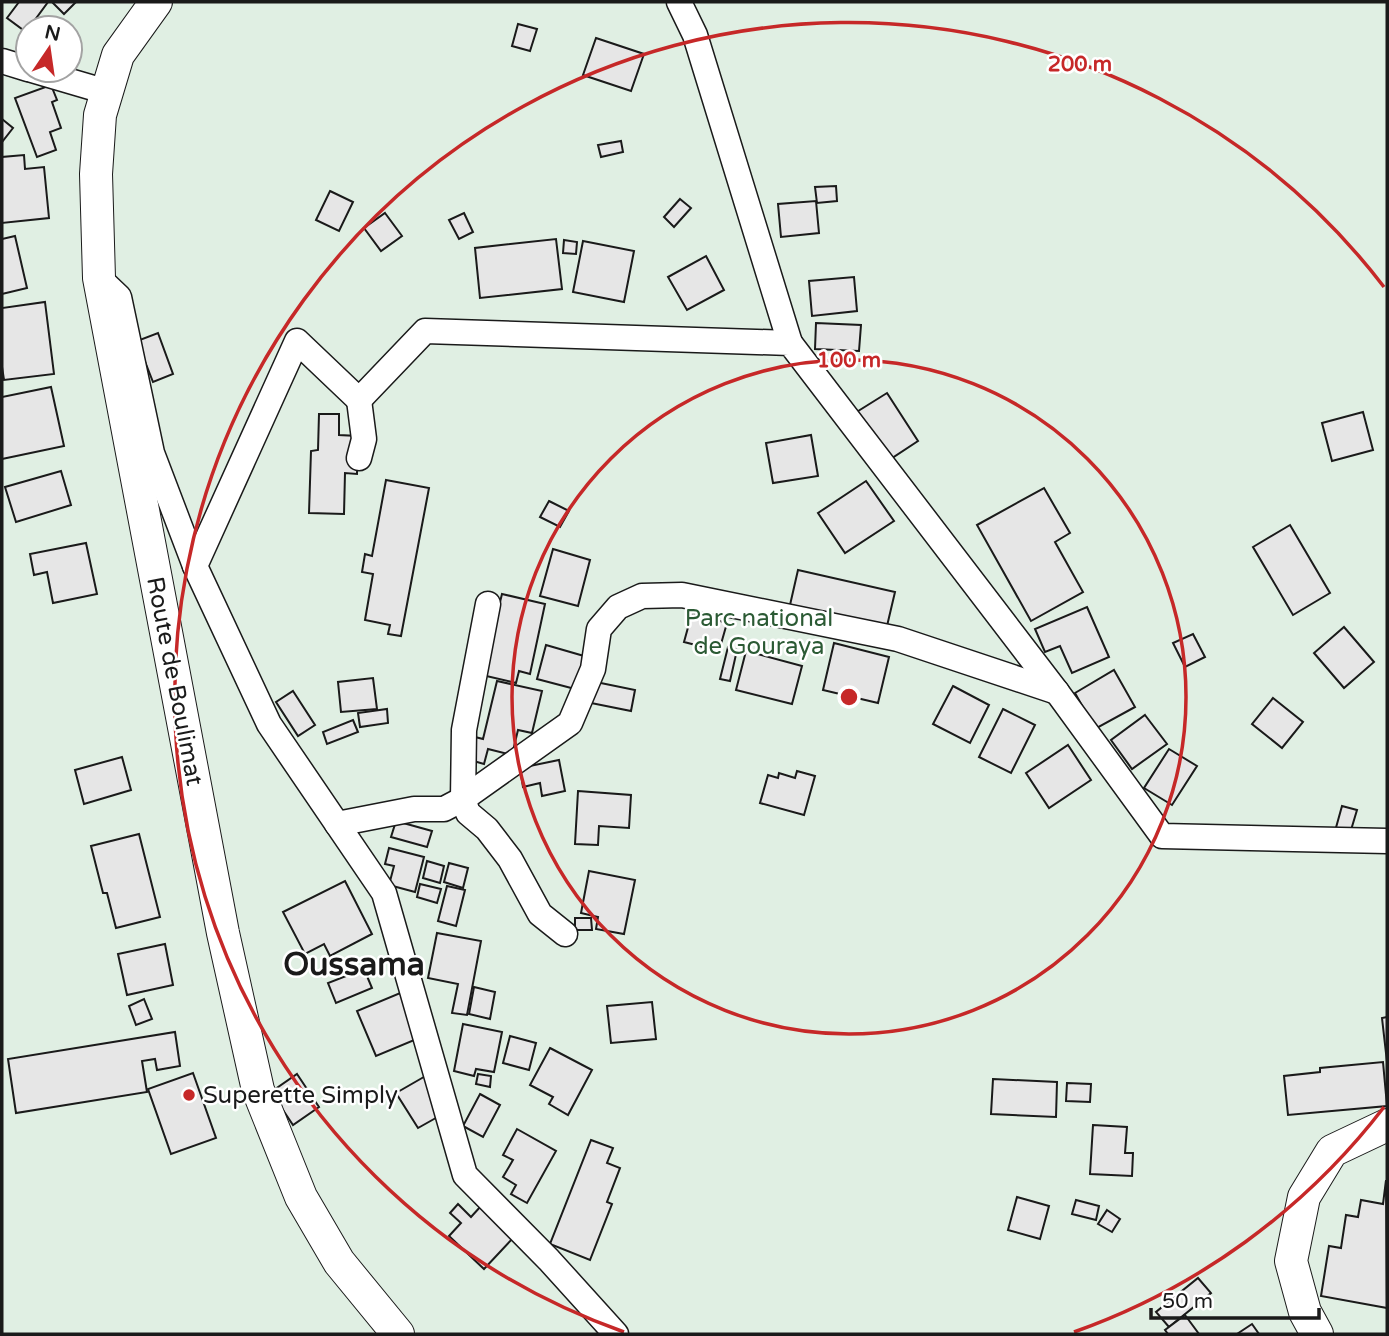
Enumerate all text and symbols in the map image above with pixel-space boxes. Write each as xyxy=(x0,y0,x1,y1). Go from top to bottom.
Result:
north arrow xyxy=(14,14,84,84)
text: N xyxy=(43,21,63,46)
text: 200 m xyxy=(1048,52,1112,77)
text: 100 m xyxy=(817,348,881,373)
street label: Route de Boulimat xyxy=(140,574,209,788)
park label: Parc national de Gouraya xyxy=(685,604,833,661)
centre of rings xyxy=(837,685,861,709)
district label: Oussama xyxy=(283,946,425,984)
place label: Superette Simply xyxy=(203,1081,398,1110)
marker: Superette Simply xyxy=(181,1087,197,1103)
scale bar xyxy=(1151,1276,1319,1320)
text: 50 m xyxy=(1162,1289,1213,1314)

